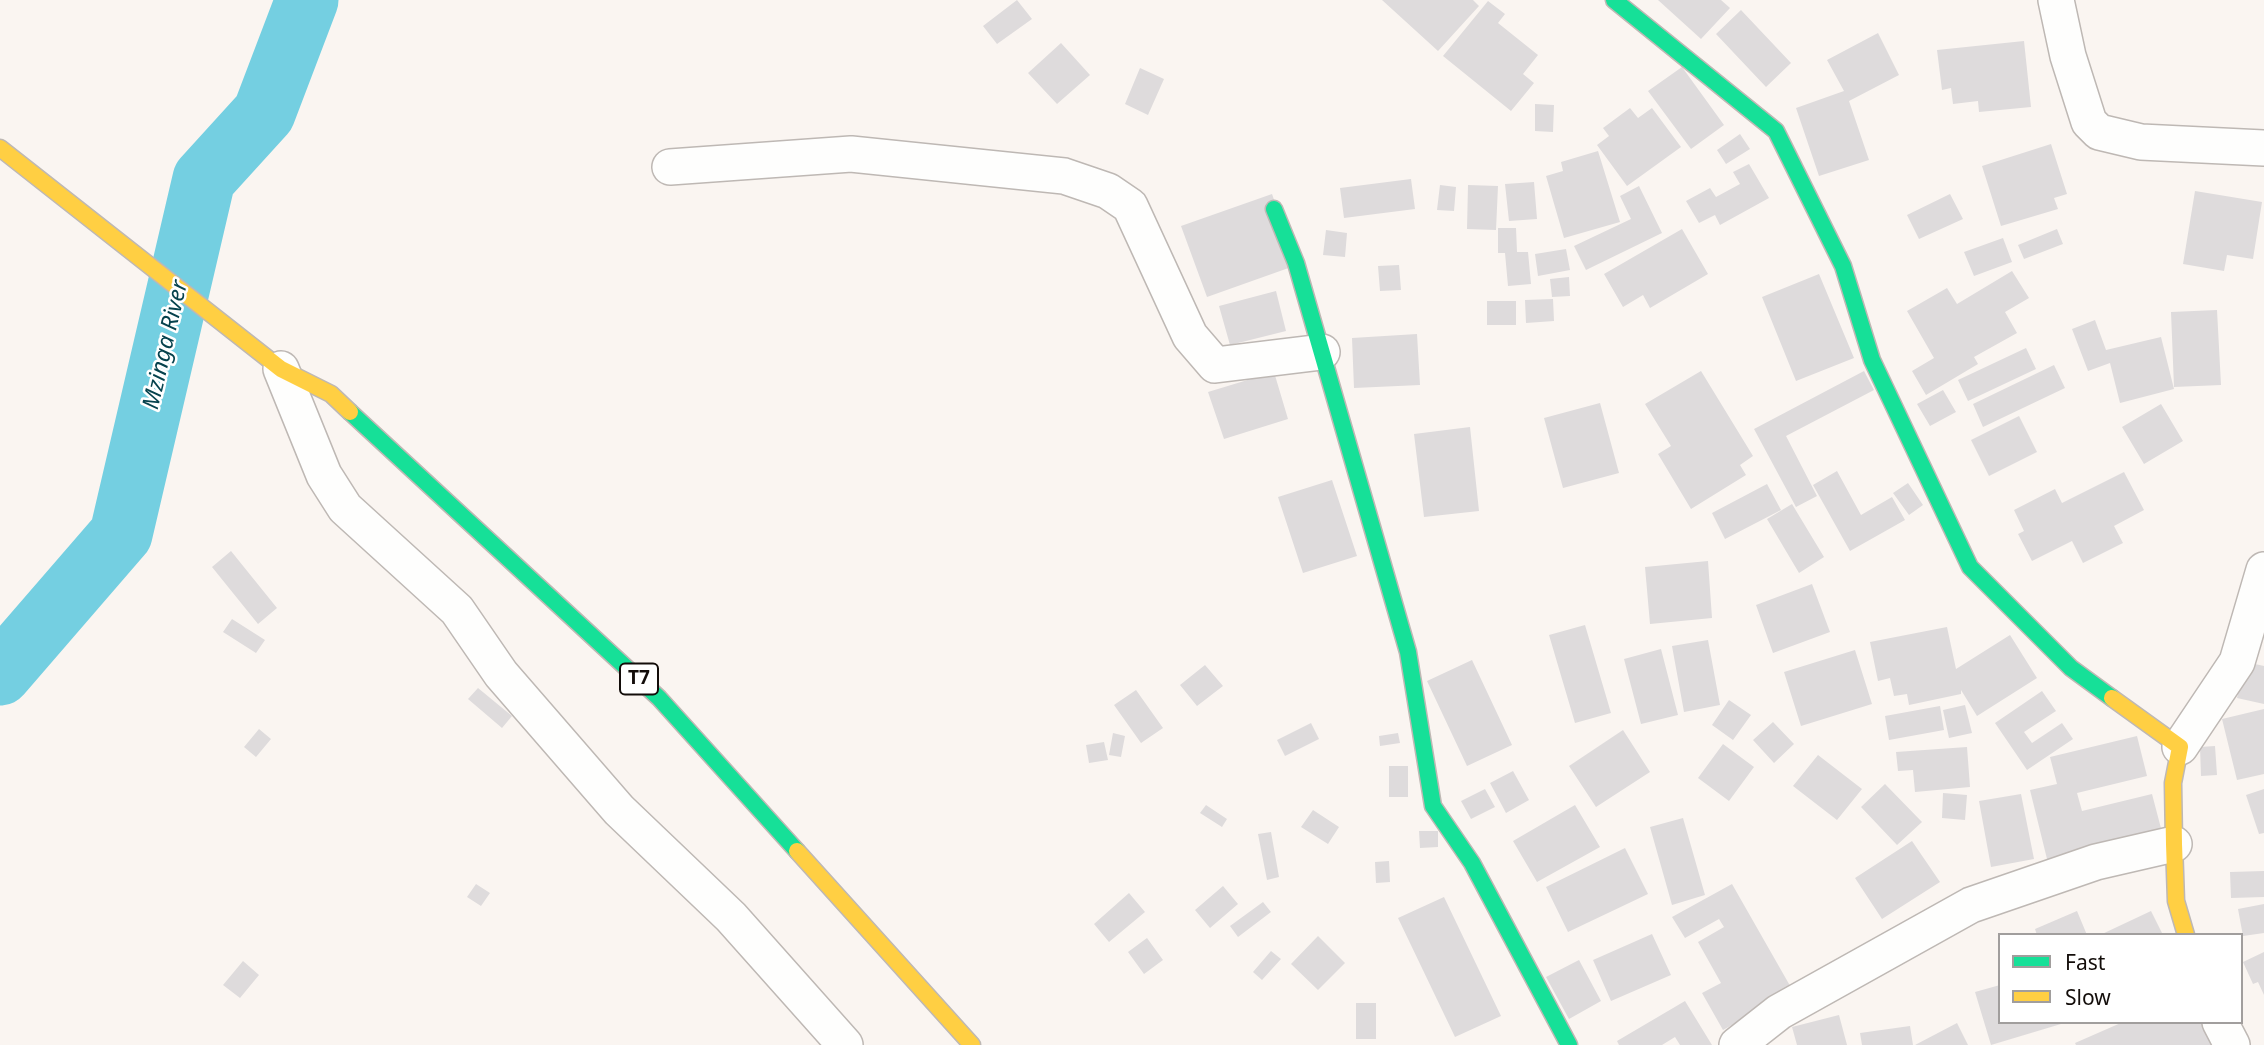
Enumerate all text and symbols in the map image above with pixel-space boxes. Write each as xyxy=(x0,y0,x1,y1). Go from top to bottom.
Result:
water label: Mzinga River xyxy=(138,278,194,412)
road number: T7 xyxy=(620,664,658,694)
legend xyxy=(1998,933,2243,1024)
text: Fast xyxy=(2065,948,2105,976)
text: Slow xyxy=(2065,983,2111,1011)

